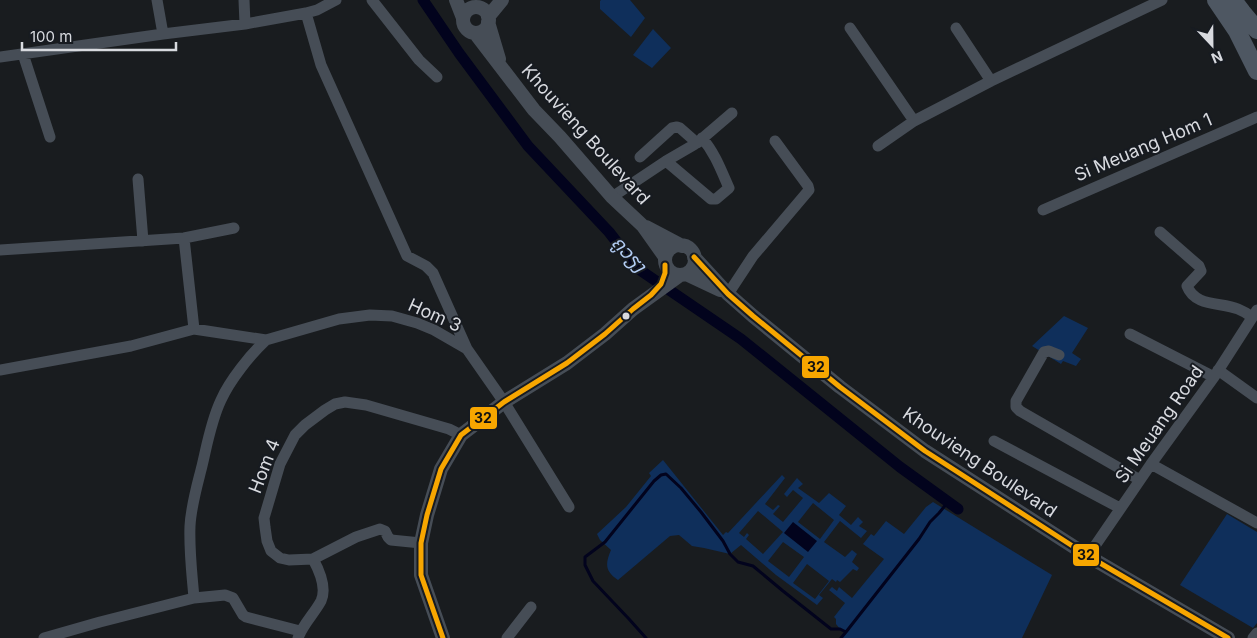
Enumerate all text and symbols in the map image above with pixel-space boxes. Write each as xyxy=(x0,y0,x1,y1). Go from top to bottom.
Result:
scale bar xyxy=(22,20,176,52)
north arrow xyxy=(1187,20,1237,70)
text: 100 m xyxy=(30,27,72,46)
text: N xyxy=(1209,48,1225,67)
street label: Khouvieng Boulevard xyxy=(518,60,654,208)
street label: Si Meuang Hom 1 xyxy=(1071,109,1215,185)
water label: ຄູວຽງ xyxy=(606,231,652,278)
street label: Hom 3 xyxy=(405,294,465,336)
unlabelled marker xyxy=(621,311,631,321)
line badge: 32 xyxy=(801,355,830,379)
text: 32 xyxy=(807,358,825,375)
street label: Si Meuang Road xyxy=(1111,361,1207,487)
street label: Khouvieng Boulevard xyxy=(899,403,1061,521)
line badge: 32 xyxy=(469,406,498,430)
text: 32 xyxy=(474,409,492,426)
street label: Hom 4 xyxy=(244,436,284,496)
line badge: 32 xyxy=(1072,543,1100,567)
text: 32 xyxy=(1077,546,1095,563)

